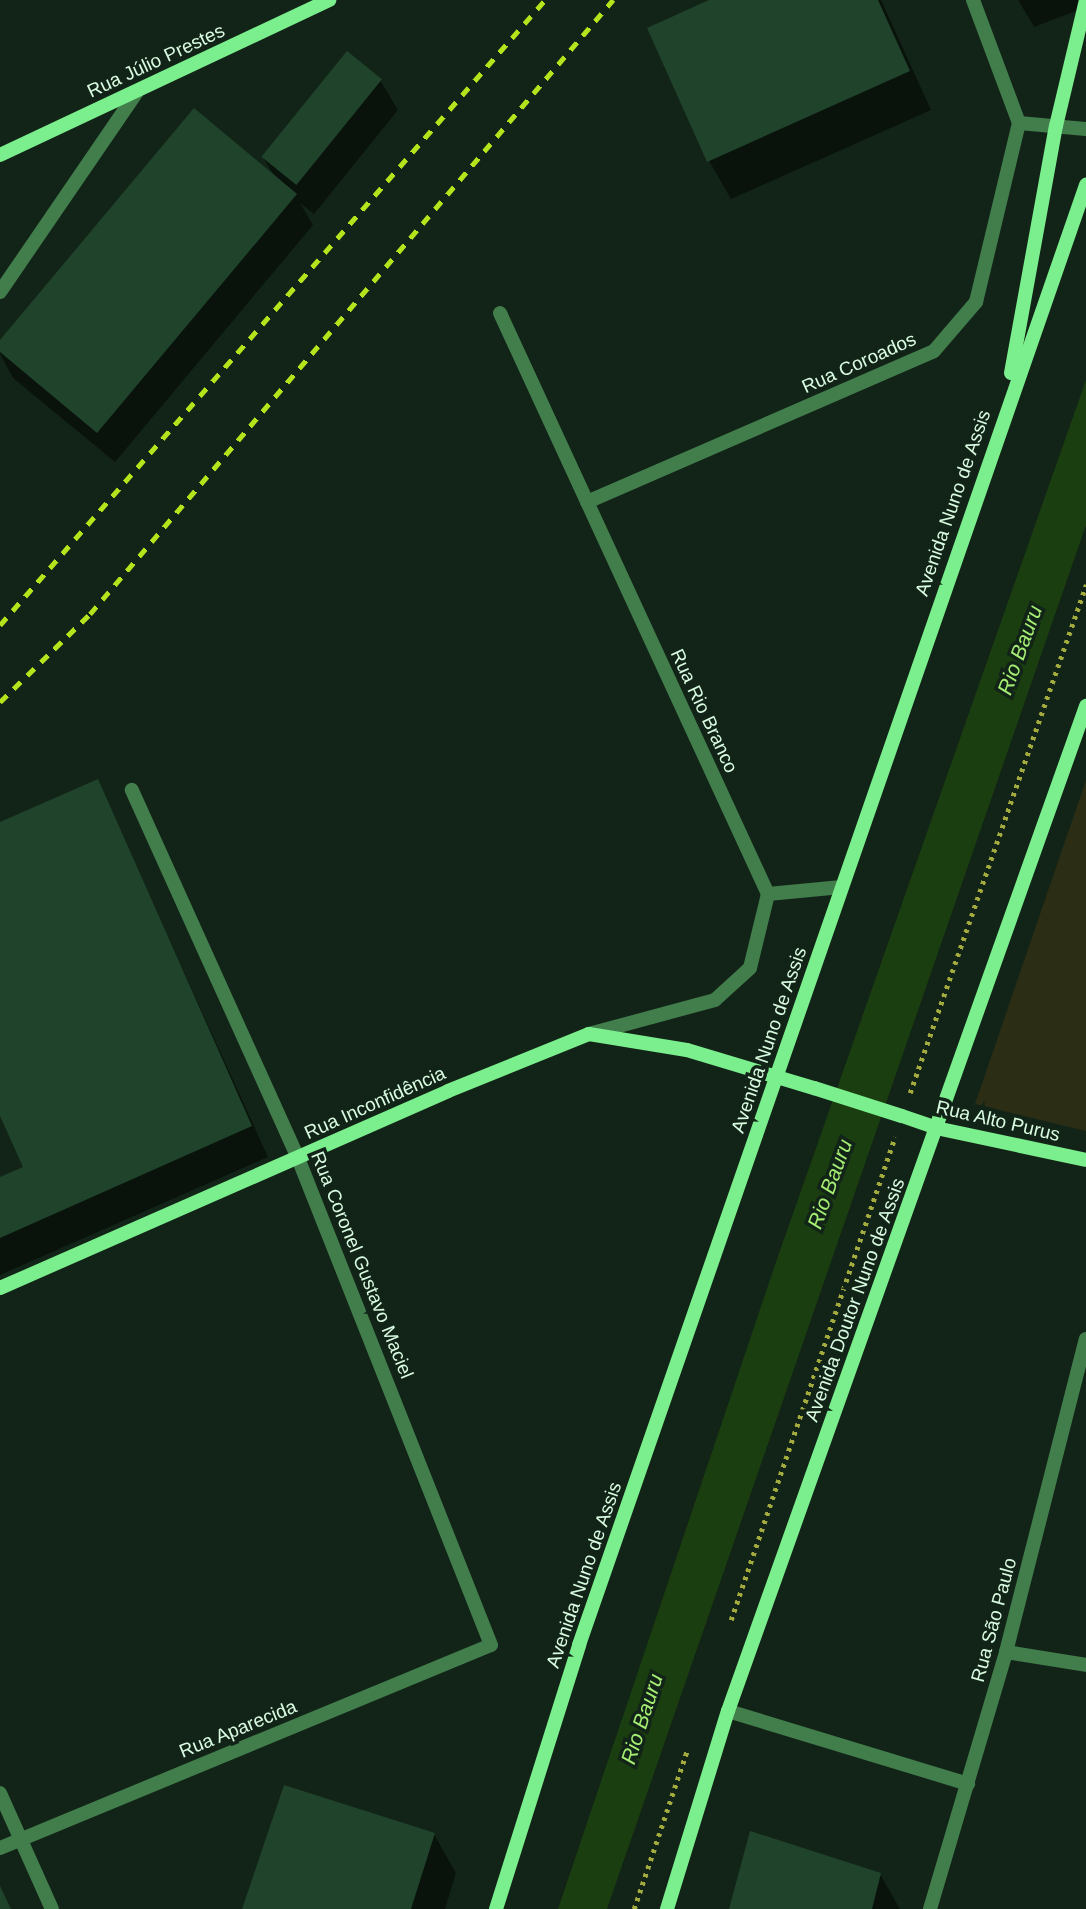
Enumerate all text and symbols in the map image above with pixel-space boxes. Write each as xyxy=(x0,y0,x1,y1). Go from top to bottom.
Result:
street label: Rua Júlio Prestes xyxy=(84,19,228,103)
street label: Rua Coroados xyxy=(798,328,920,398)
street label: Avenida Nuno de Assis xyxy=(910,407,996,599)
water label: Rio Bauru xyxy=(992,602,1048,698)
street label: Rua Rio Branco xyxy=(665,645,743,777)
street label: Avenida Nuno de Assis xyxy=(726,944,812,1136)
street label: Rua Inconfidência xyxy=(301,1062,449,1144)
street label: Rua Alto Purus xyxy=(933,1096,1063,1146)
water label: Rio Bauru xyxy=(802,1136,858,1232)
street label: Rua Coronel Gustavo Maciel xyxy=(306,1148,418,1382)
street label: Avenida Doutor Nuno de Assis xyxy=(800,1175,910,1425)
street label: Avenida Nuno de Assis xyxy=(541,1479,627,1671)
street label: Rua São Paulo xyxy=(966,1555,1022,1685)
water label: Rio Bauru xyxy=(616,1671,668,1767)
street label: Rua Aparecida xyxy=(175,1695,301,1763)

